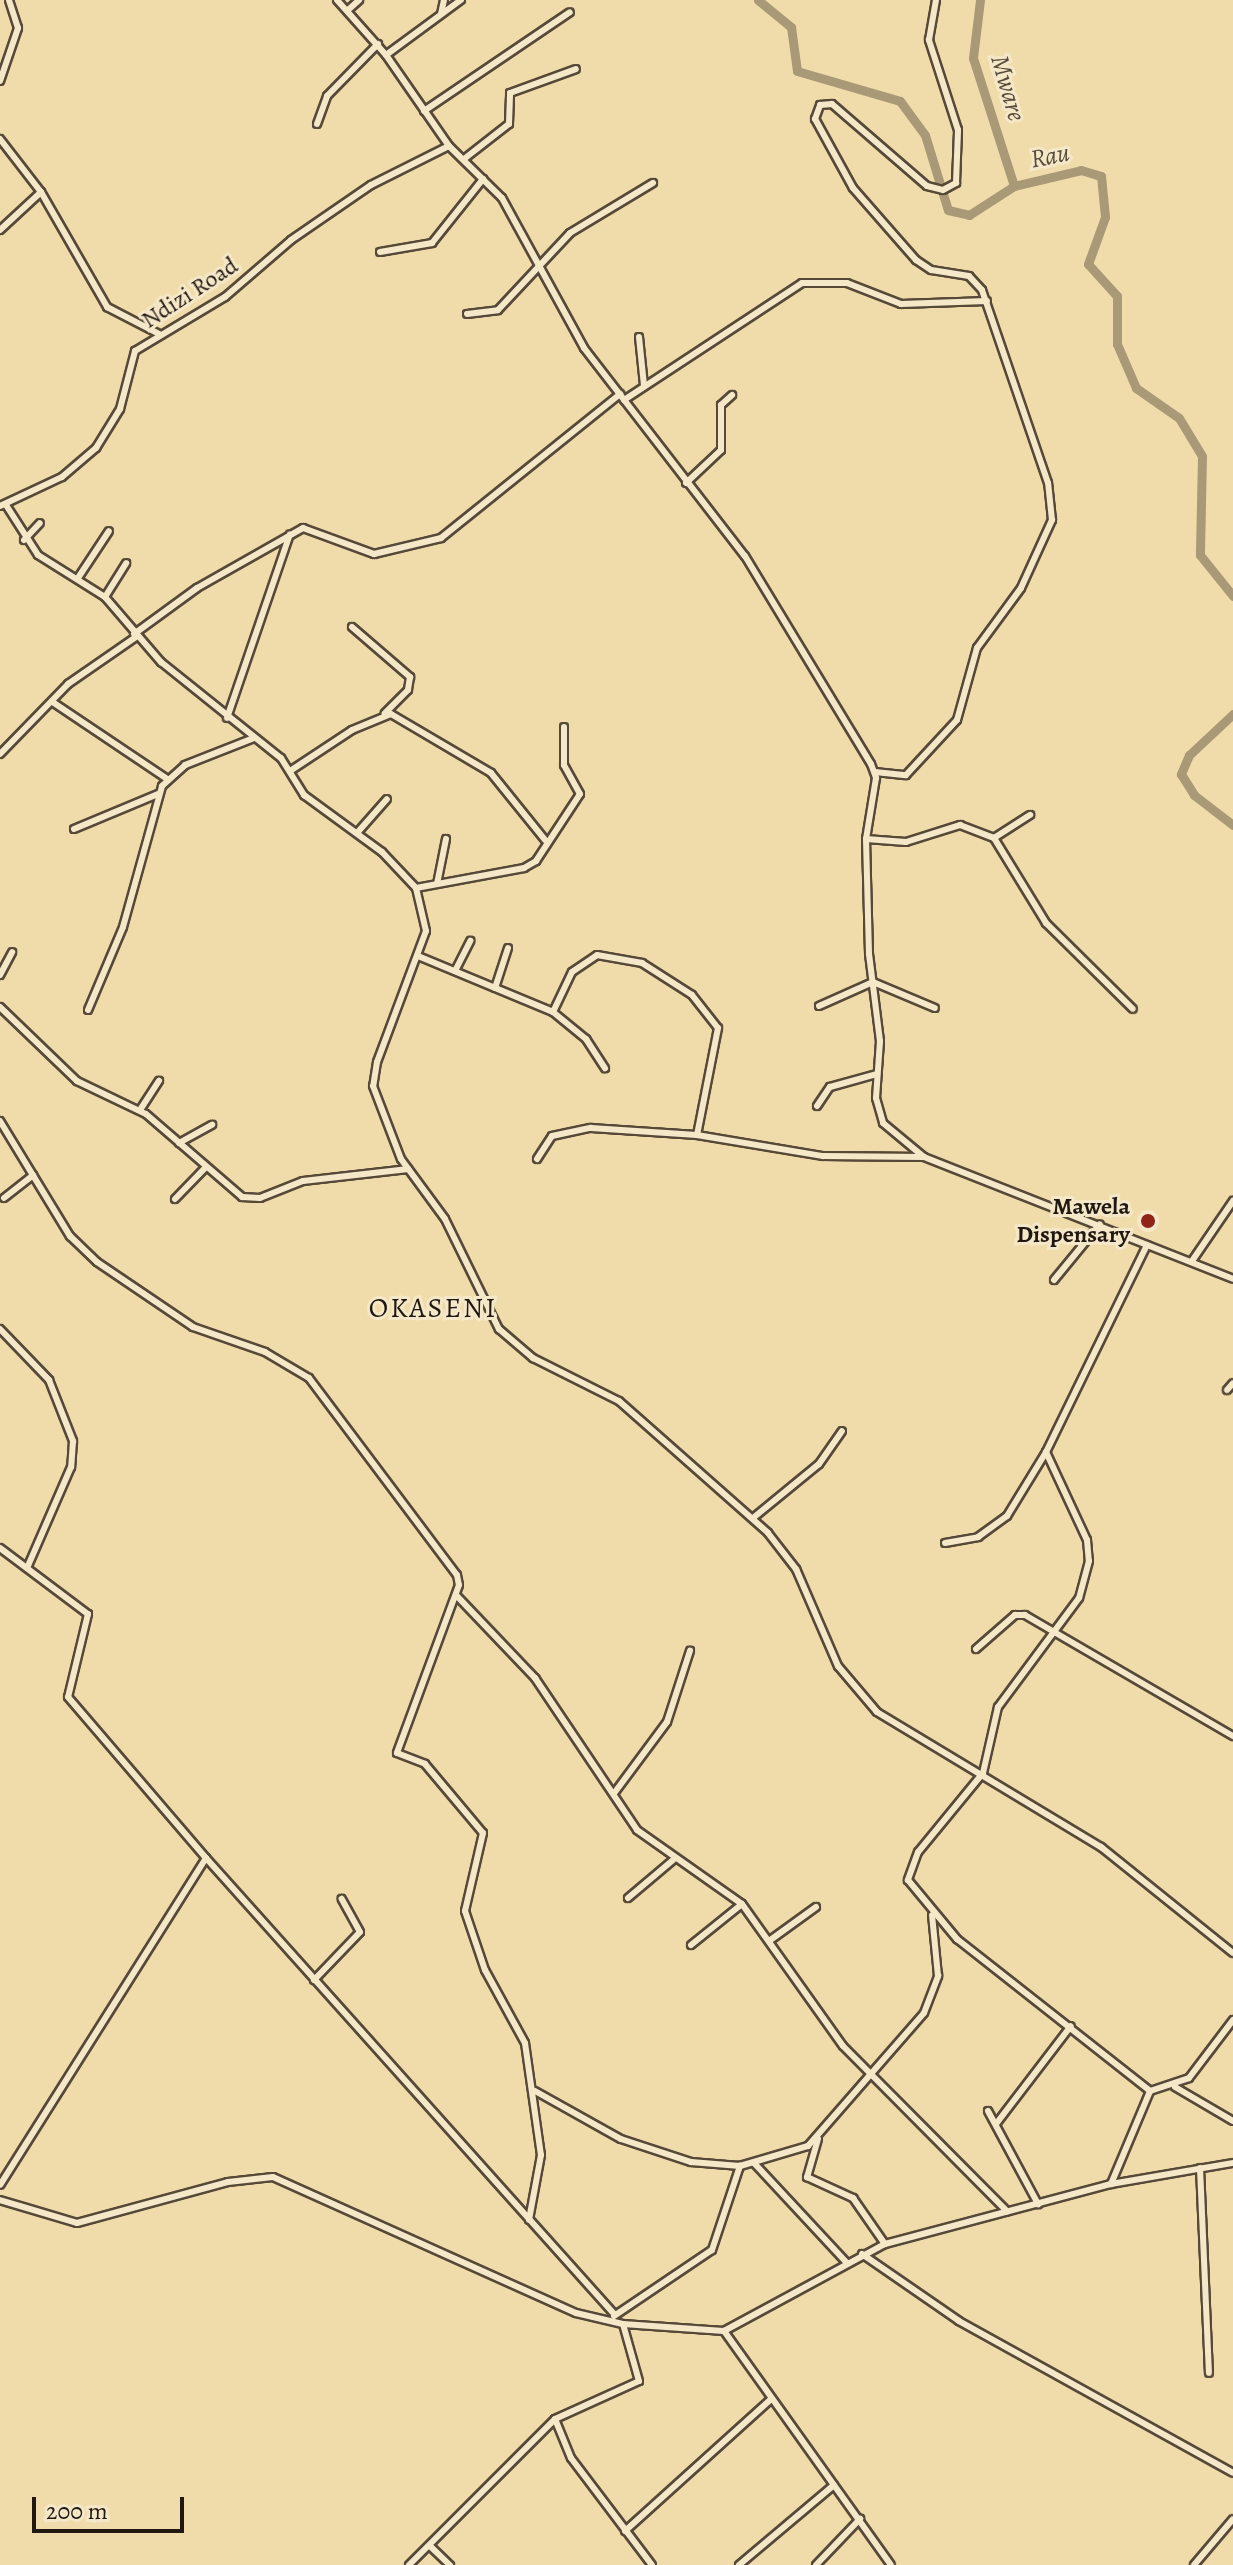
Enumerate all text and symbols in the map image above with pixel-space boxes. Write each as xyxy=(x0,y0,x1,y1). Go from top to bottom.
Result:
water label: Mware xyxy=(984,51,1032,125)
water label: Rau xyxy=(1028,137,1072,175)
street label: Ndizi Road xyxy=(136,251,244,335)
place label: Mawela Dispensary xyxy=(1016,1193,1130,1249)
marker: Mawela Dispensary xyxy=(1137,1210,1159,1232)
district label: OKASENI xyxy=(369,1291,497,1325)
scale bar xyxy=(36,2481,188,2531)
text: 200 m xyxy=(46,2495,108,2527)

